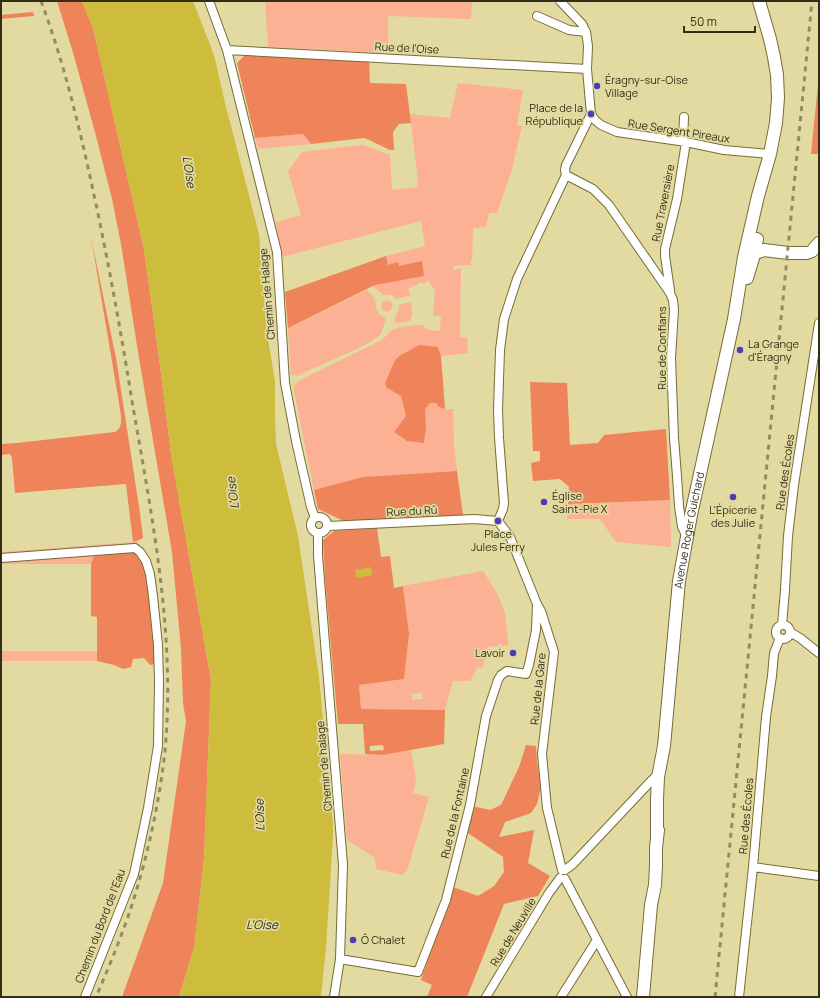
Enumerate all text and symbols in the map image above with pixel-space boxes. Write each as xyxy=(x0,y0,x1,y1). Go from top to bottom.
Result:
scale bar xyxy=(684,8,755,34)
text: 50 m xyxy=(690,13,717,30)
street label: Rue de l'Oise xyxy=(374,38,440,57)
place label: Éragny-sur-Oise Village xyxy=(605,72,689,100)
marker: Éragny-sur-Oise Village xyxy=(592,81,602,91)
place label: Place de la République xyxy=(526,100,584,128)
marker: Place de la République xyxy=(586,109,596,119)
street label: Rue Sergent Pireaux xyxy=(627,115,731,146)
water label: L'Oise xyxy=(179,155,200,190)
street label: Rue Traversière xyxy=(648,162,677,243)
street label: Chemin de Halage xyxy=(255,247,278,340)
street label: Rue de Conflans xyxy=(654,306,669,390)
place label: La Grange d'Éragny xyxy=(748,336,800,364)
marker: La Grange d'Éragny xyxy=(735,345,745,355)
street label: Rue des Écoles xyxy=(772,433,797,511)
street label: Avenue Roger Guichard xyxy=(670,470,707,589)
water label: L'Oise xyxy=(222,475,243,510)
place label: Église Saint-Pie X xyxy=(552,488,608,516)
marker: L'Épicerie des Julie xyxy=(728,492,738,502)
marker: Église Saint-Pie X xyxy=(539,497,549,507)
street label: Rue du Rû xyxy=(386,502,438,519)
place label: L'Épicerie des Julie xyxy=(709,502,757,530)
marker: Place Jules Ferry xyxy=(493,516,503,526)
place label: Place Jules Ferry xyxy=(471,526,525,554)
place label: Lavoir xyxy=(475,645,505,660)
marker: Lavoir xyxy=(508,648,518,658)
street label: Rue de la Gare xyxy=(526,652,549,726)
street label: Chemin de halage xyxy=(312,720,335,812)
street label: Rue de la Fontaine xyxy=(437,766,472,860)
street label: Rue des Écoles xyxy=(735,777,756,855)
water label: L'Oise xyxy=(250,798,269,831)
street label: Chemin du Bord de l'Eau xyxy=(71,867,128,985)
street label: Rue de Neuville xyxy=(486,894,539,969)
water label: L’Oise xyxy=(246,916,279,933)
place label: Ô Chalet xyxy=(361,932,405,947)
marker: Ô Chalet xyxy=(348,935,358,945)

